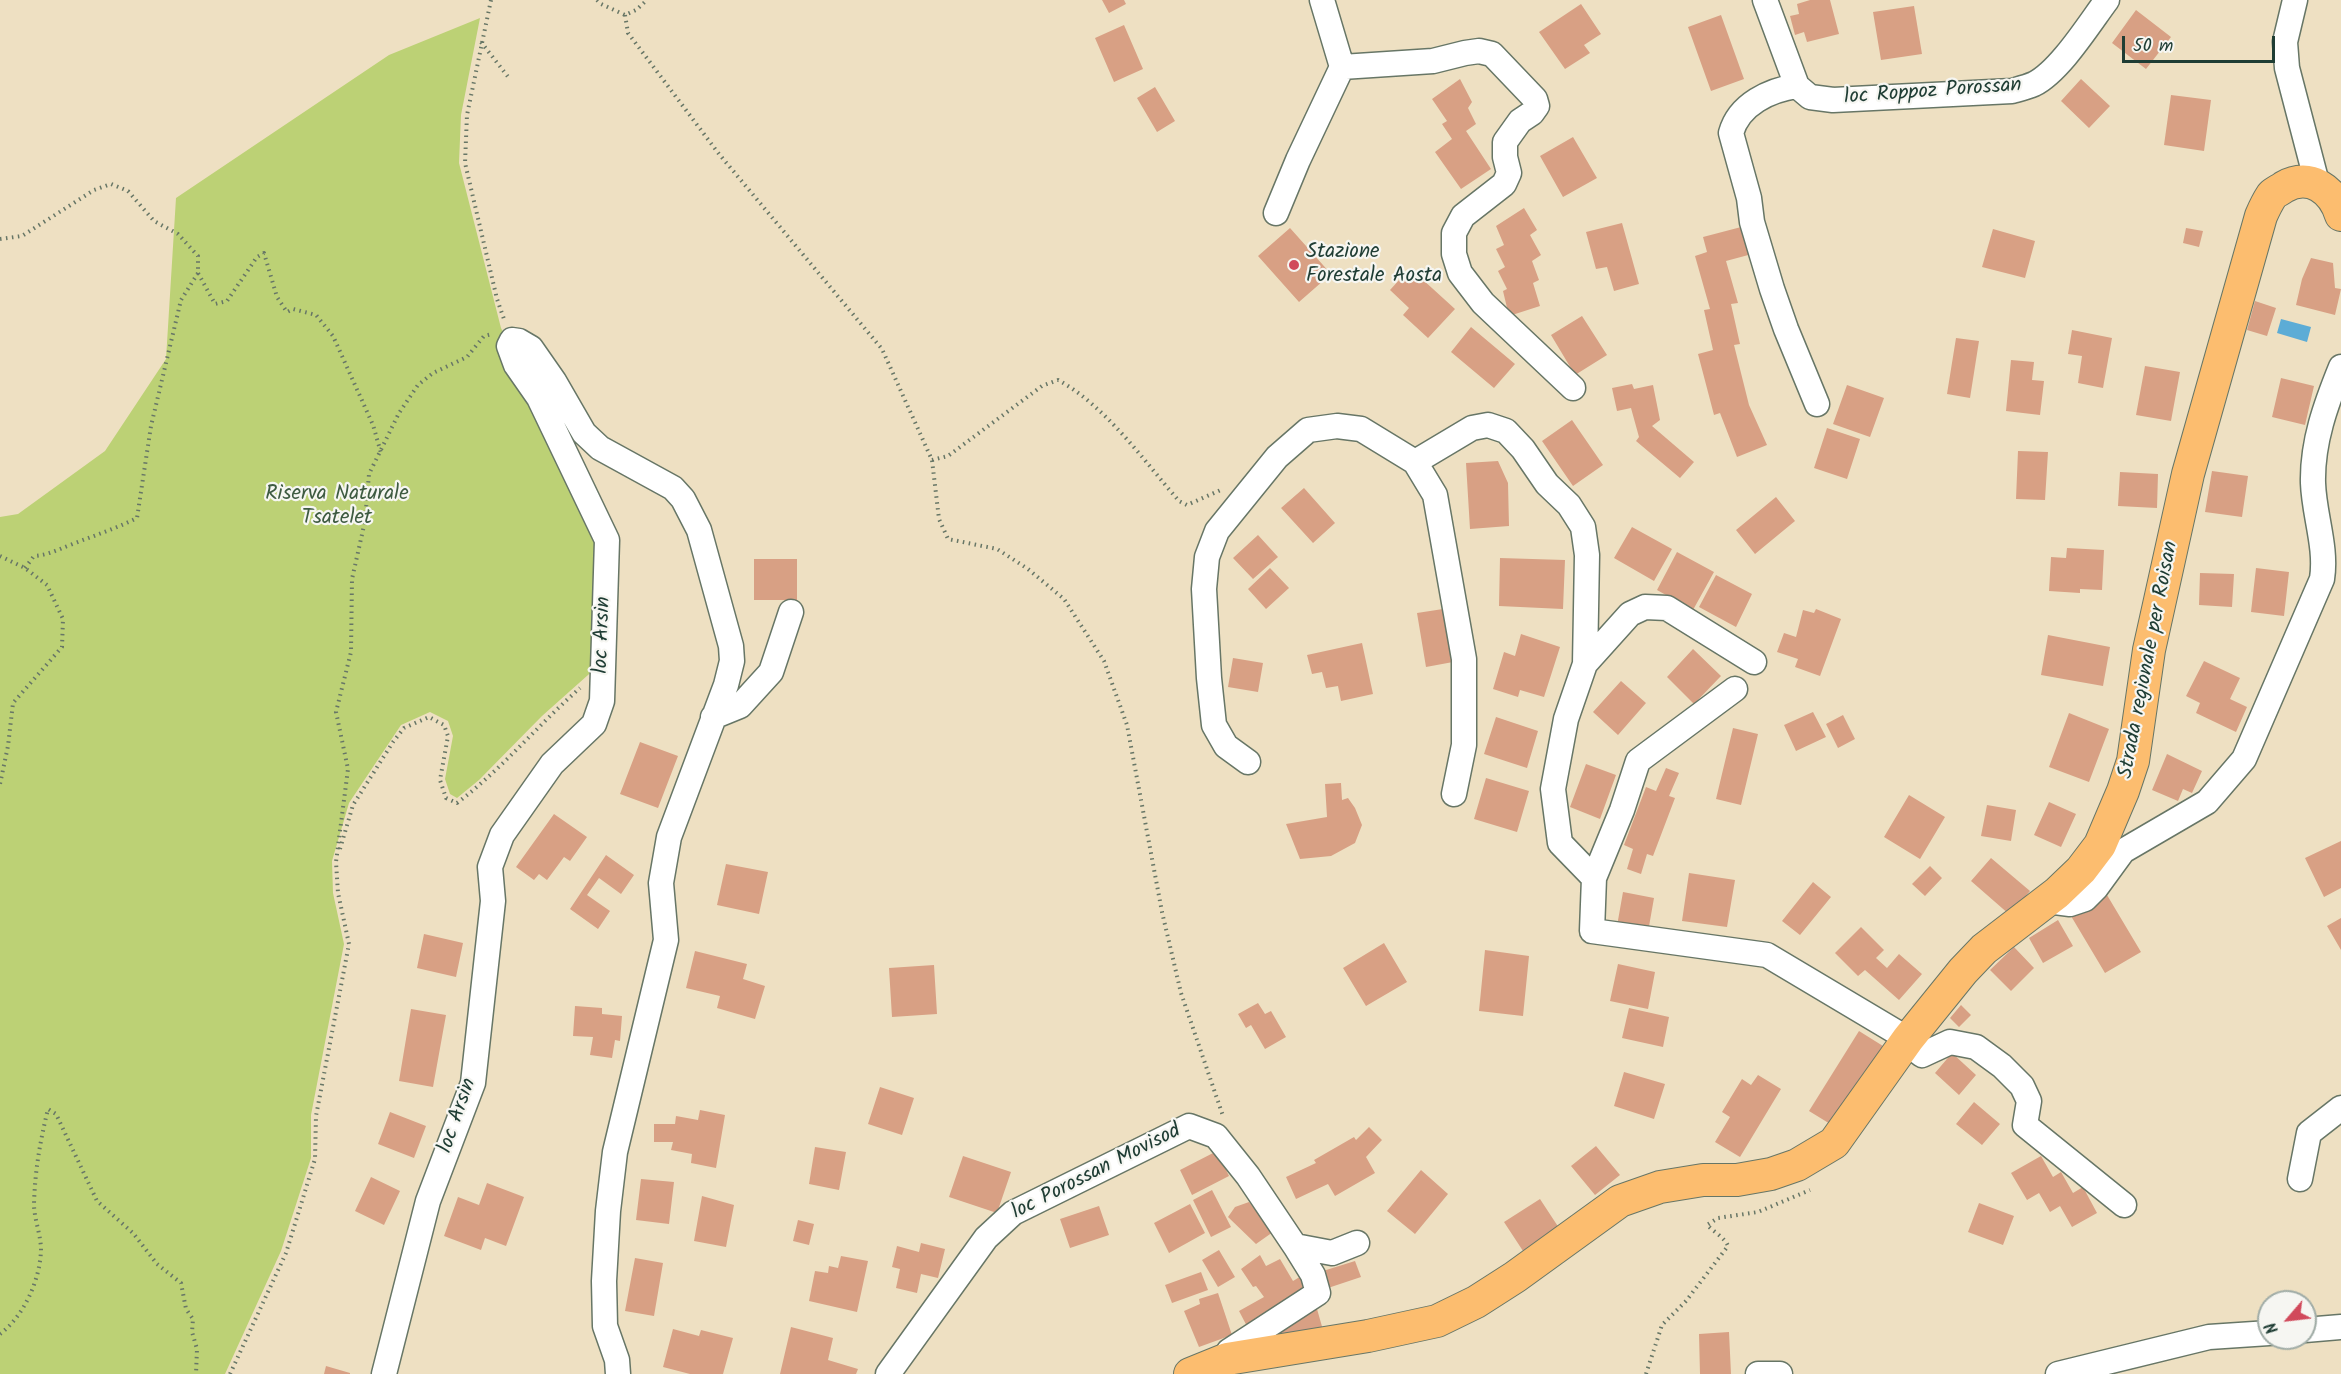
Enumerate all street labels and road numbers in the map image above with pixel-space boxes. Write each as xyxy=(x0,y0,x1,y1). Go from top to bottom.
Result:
street label: loc Roppoz Porossan xyxy=(1843,74,2023,112)
street label: Strada regionale per Roisan xyxy=(2115,539,2185,781)
street label: loc Arsin xyxy=(590,596,618,674)
street label: loc Arsin xyxy=(435,1075,483,1157)
street label: loc Porossan Movisod xyxy=(1008,1120,1186,1226)

